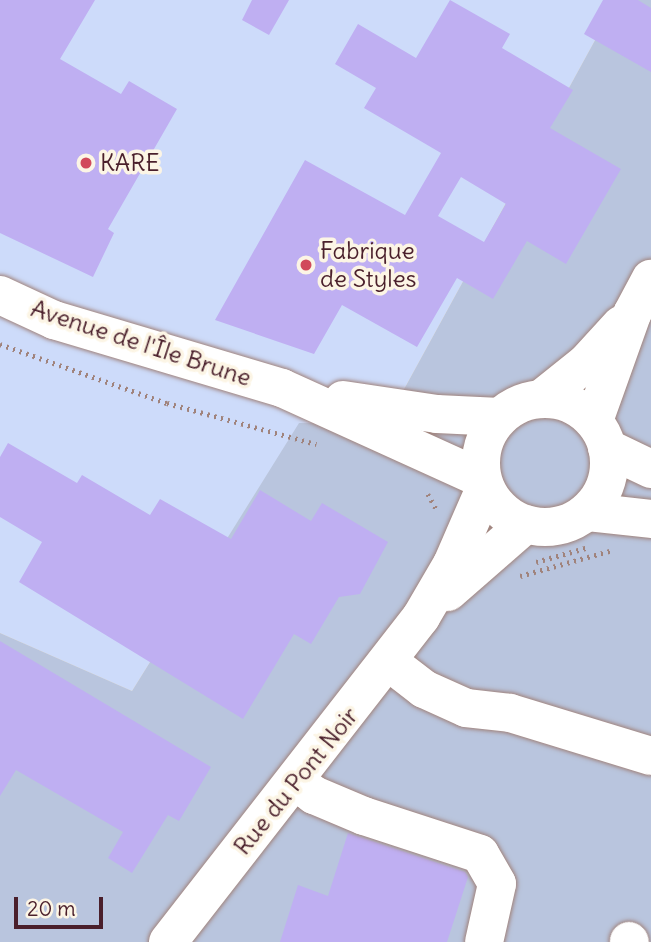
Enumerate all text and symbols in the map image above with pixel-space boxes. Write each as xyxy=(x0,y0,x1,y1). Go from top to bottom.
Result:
place label: KARE xyxy=(100,149,160,177)
marker: KARE xyxy=(78,155,94,171)
place label: Fabrique de Styles xyxy=(320,237,417,293)
marker: Fabrique de Styles xyxy=(298,257,314,273)
street label: Avenue de l'Île Brune xyxy=(27,294,255,392)
street label: Rue du Pont Noir xyxy=(228,701,364,861)
scale bar xyxy=(18,883,107,927)
text: 20 m xyxy=(27,895,76,922)

